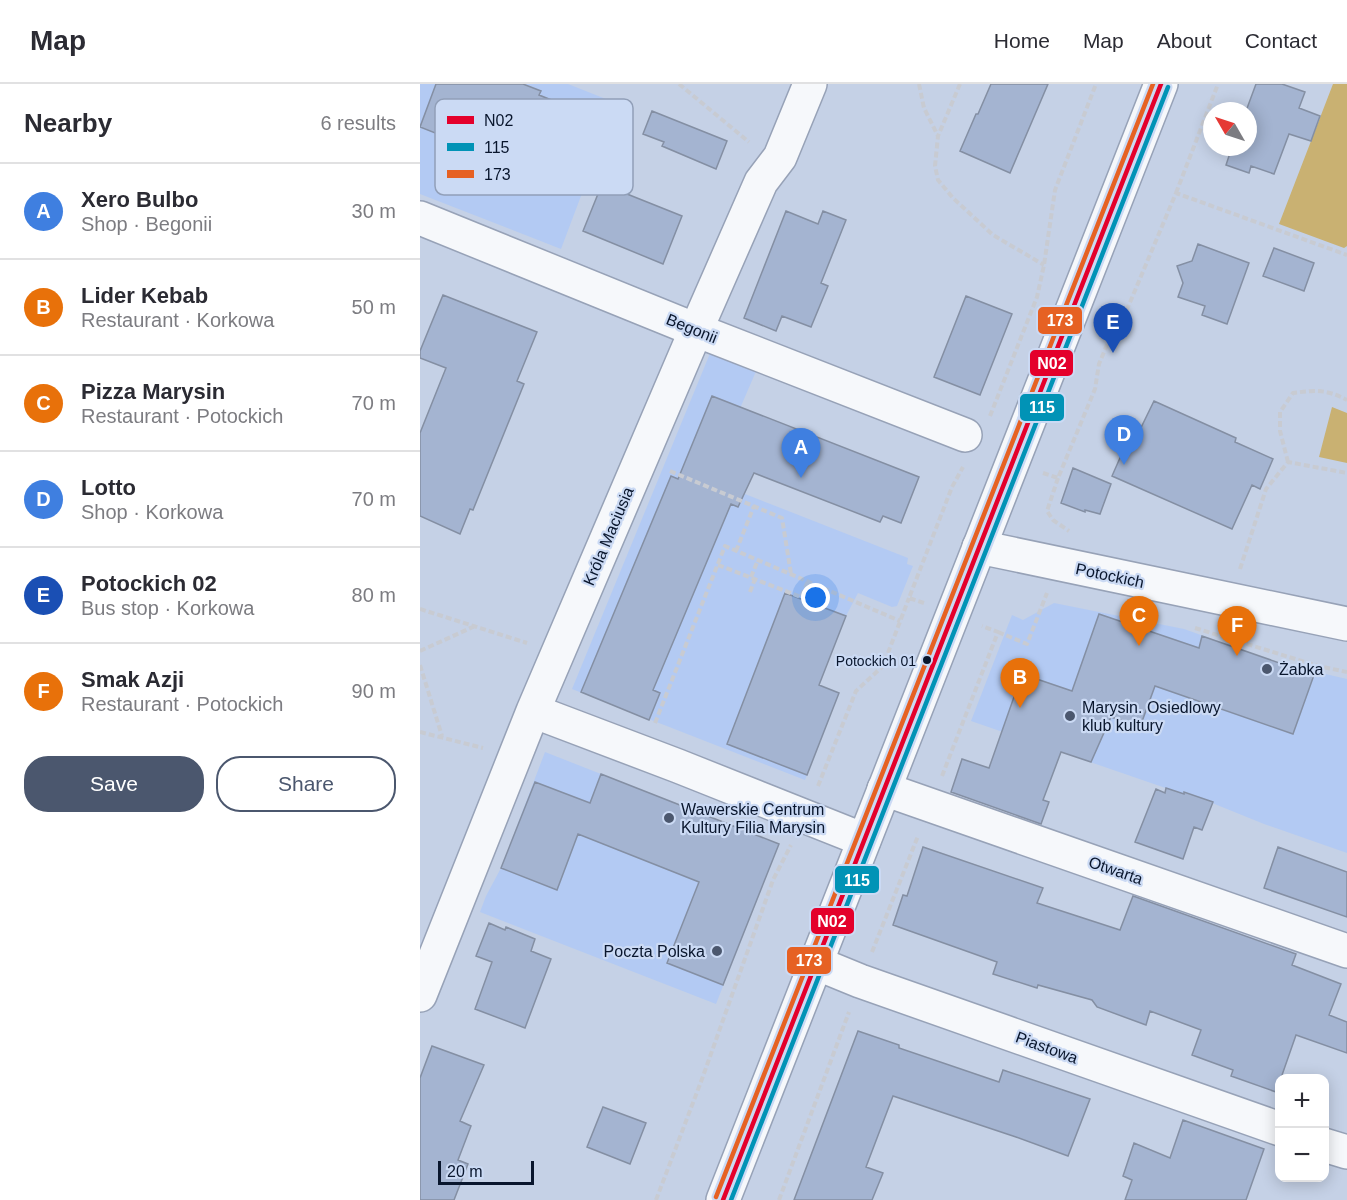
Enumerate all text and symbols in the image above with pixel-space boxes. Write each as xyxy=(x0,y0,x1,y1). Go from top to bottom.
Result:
text: Map xyxy=(30,25,86,56)
text: Home xyxy=(994,29,1050,52)
text: Map xyxy=(1083,29,1124,52)
text: About xyxy=(1157,29,1212,52)
text: Contact xyxy=(1245,29,1317,52)
legend xyxy=(435,99,633,195)
north arrow xyxy=(1203,102,1257,156)
text: Nearby xyxy=(24,108,112,138)
text: 6 results xyxy=(320,112,396,134)
text: N02 xyxy=(484,112,513,129)
text: 115 xyxy=(484,139,510,156)
text: 173 xyxy=(484,166,511,183)
text: Xero Bulbo xyxy=(81,187,198,212)
text: A xyxy=(36,200,51,222)
text: 30 m xyxy=(352,200,396,222)
text: Shop · Begonii xyxy=(81,213,212,235)
text: Lider Kebab xyxy=(81,283,208,308)
text: B xyxy=(36,296,51,318)
text: 50 m xyxy=(352,296,396,318)
pin: E xyxy=(1094,304,1132,353)
line badge: 173 xyxy=(1037,306,1083,335)
text: Restaurant · Korkowa xyxy=(81,309,274,331)
street label: Begonii xyxy=(664,311,720,346)
text: 173 xyxy=(1047,312,1073,329)
line badge: N02 xyxy=(1029,349,1074,377)
text: N02 xyxy=(1037,355,1067,372)
text: Pizza Marysin xyxy=(81,379,225,404)
text: C xyxy=(36,392,51,414)
text: 70 m xyxy=(352,392,396,414)
line badge: 115 xyxy=(1019,393,1065,422)
text: 115 xyxy=(1029,399,1055,416)
text: Restaurant · Potockich xyxy=(81,405,283,427)
pin: D xyxy=(1104,416,1144,465)
pin: A xyxy=(782,428,820,478)
text: Lotto xyxy=(81,475,136,500)
street label: Króla Maciusia xyxy=(580,484,637,588)
text: D xyxy=(36,488,51,510)
text: 70 m xyxy=(352,488,396,510)
text: Shop · Korkowa xyxy=(81,501,223,523)
street label: Potockich xyxy=(1074,560,1146,591)
text: Potockich 02 xyxy=(81,571,217,596)
your location xyxy=(801,583,830,612)
text: E xyxy=(37,584,50,606)
text: 80 m xyxy=(352,584,396,606)
pin: C xyxy=(1120,596,1158,646)
text: Bus stop · Korkowa xyxy=(81,597,254,619)
pin: F xyxy=(1218,606,1256,656)
place label: Potockich 01 xyxy=(836,653,916,669)
marker: Potockich 01 xyxy=(921,654,933,666)
pin: B xyxy=(1000,658,1040,708)
place label: Żabka xyxy=(1279,660,1324,678)
marker: Żabka xyxy=(1260,662,1274,676)
text: Smak Azji xyxy=(81,667,184,692)
text: F xyxy=(37,680,50,702)
text: 90 m xyxy=(352,680,396,702)
text: Restaurant · Potockich xyxy=(81,693,283,715)
place label: Marysin. Osiedlowy klub kultury xyxy=(1082,699,1221,734)
marker: Marysin. Osiedlowy klub kultury xyxy=(1063,709,1077,723)
button: Save xyxy=(24,756,204,812)
button: Share xyxy=(216,756,396,812)
place label: Wawerskie Centrum Kultury Filia Marysin xyxy=(681,801,825,836)
marker: Wawerskie Centrum Kultury Filia Marysin xyxy=(662,811,676,825)
street label: Otwarta xyxy=(1087,853,1145,888)
line badge: 115 xyxy=(834,865,880,894)
text: 115 xyxy=(844,872,870,889)
line badge: N02 xyxy=(810,907,855,935)
text: N02 xyxy=(817,913,847,930)
place label: Poczta Polska xyxy=(604,943,705,960)
marker: Poczta Polska xyxy=(710,944,724,958)
line badge: 173 xyxy=(786,946,832,975)
text: 173 xyxy=(796,952,822,969)
street label: Piastowa xyxy=(1013,1028,1080,1067)
map controls xyxy=(1275,1074,1329,1182)
button: + xyxy=(1275,1074,1329,1128)
button: − xyxy=(1275,1128,1329,1182)
scale bar xyxy=(438,1158,534,1186)
text: 20 m xyxy=(447,1163,483,1180)

